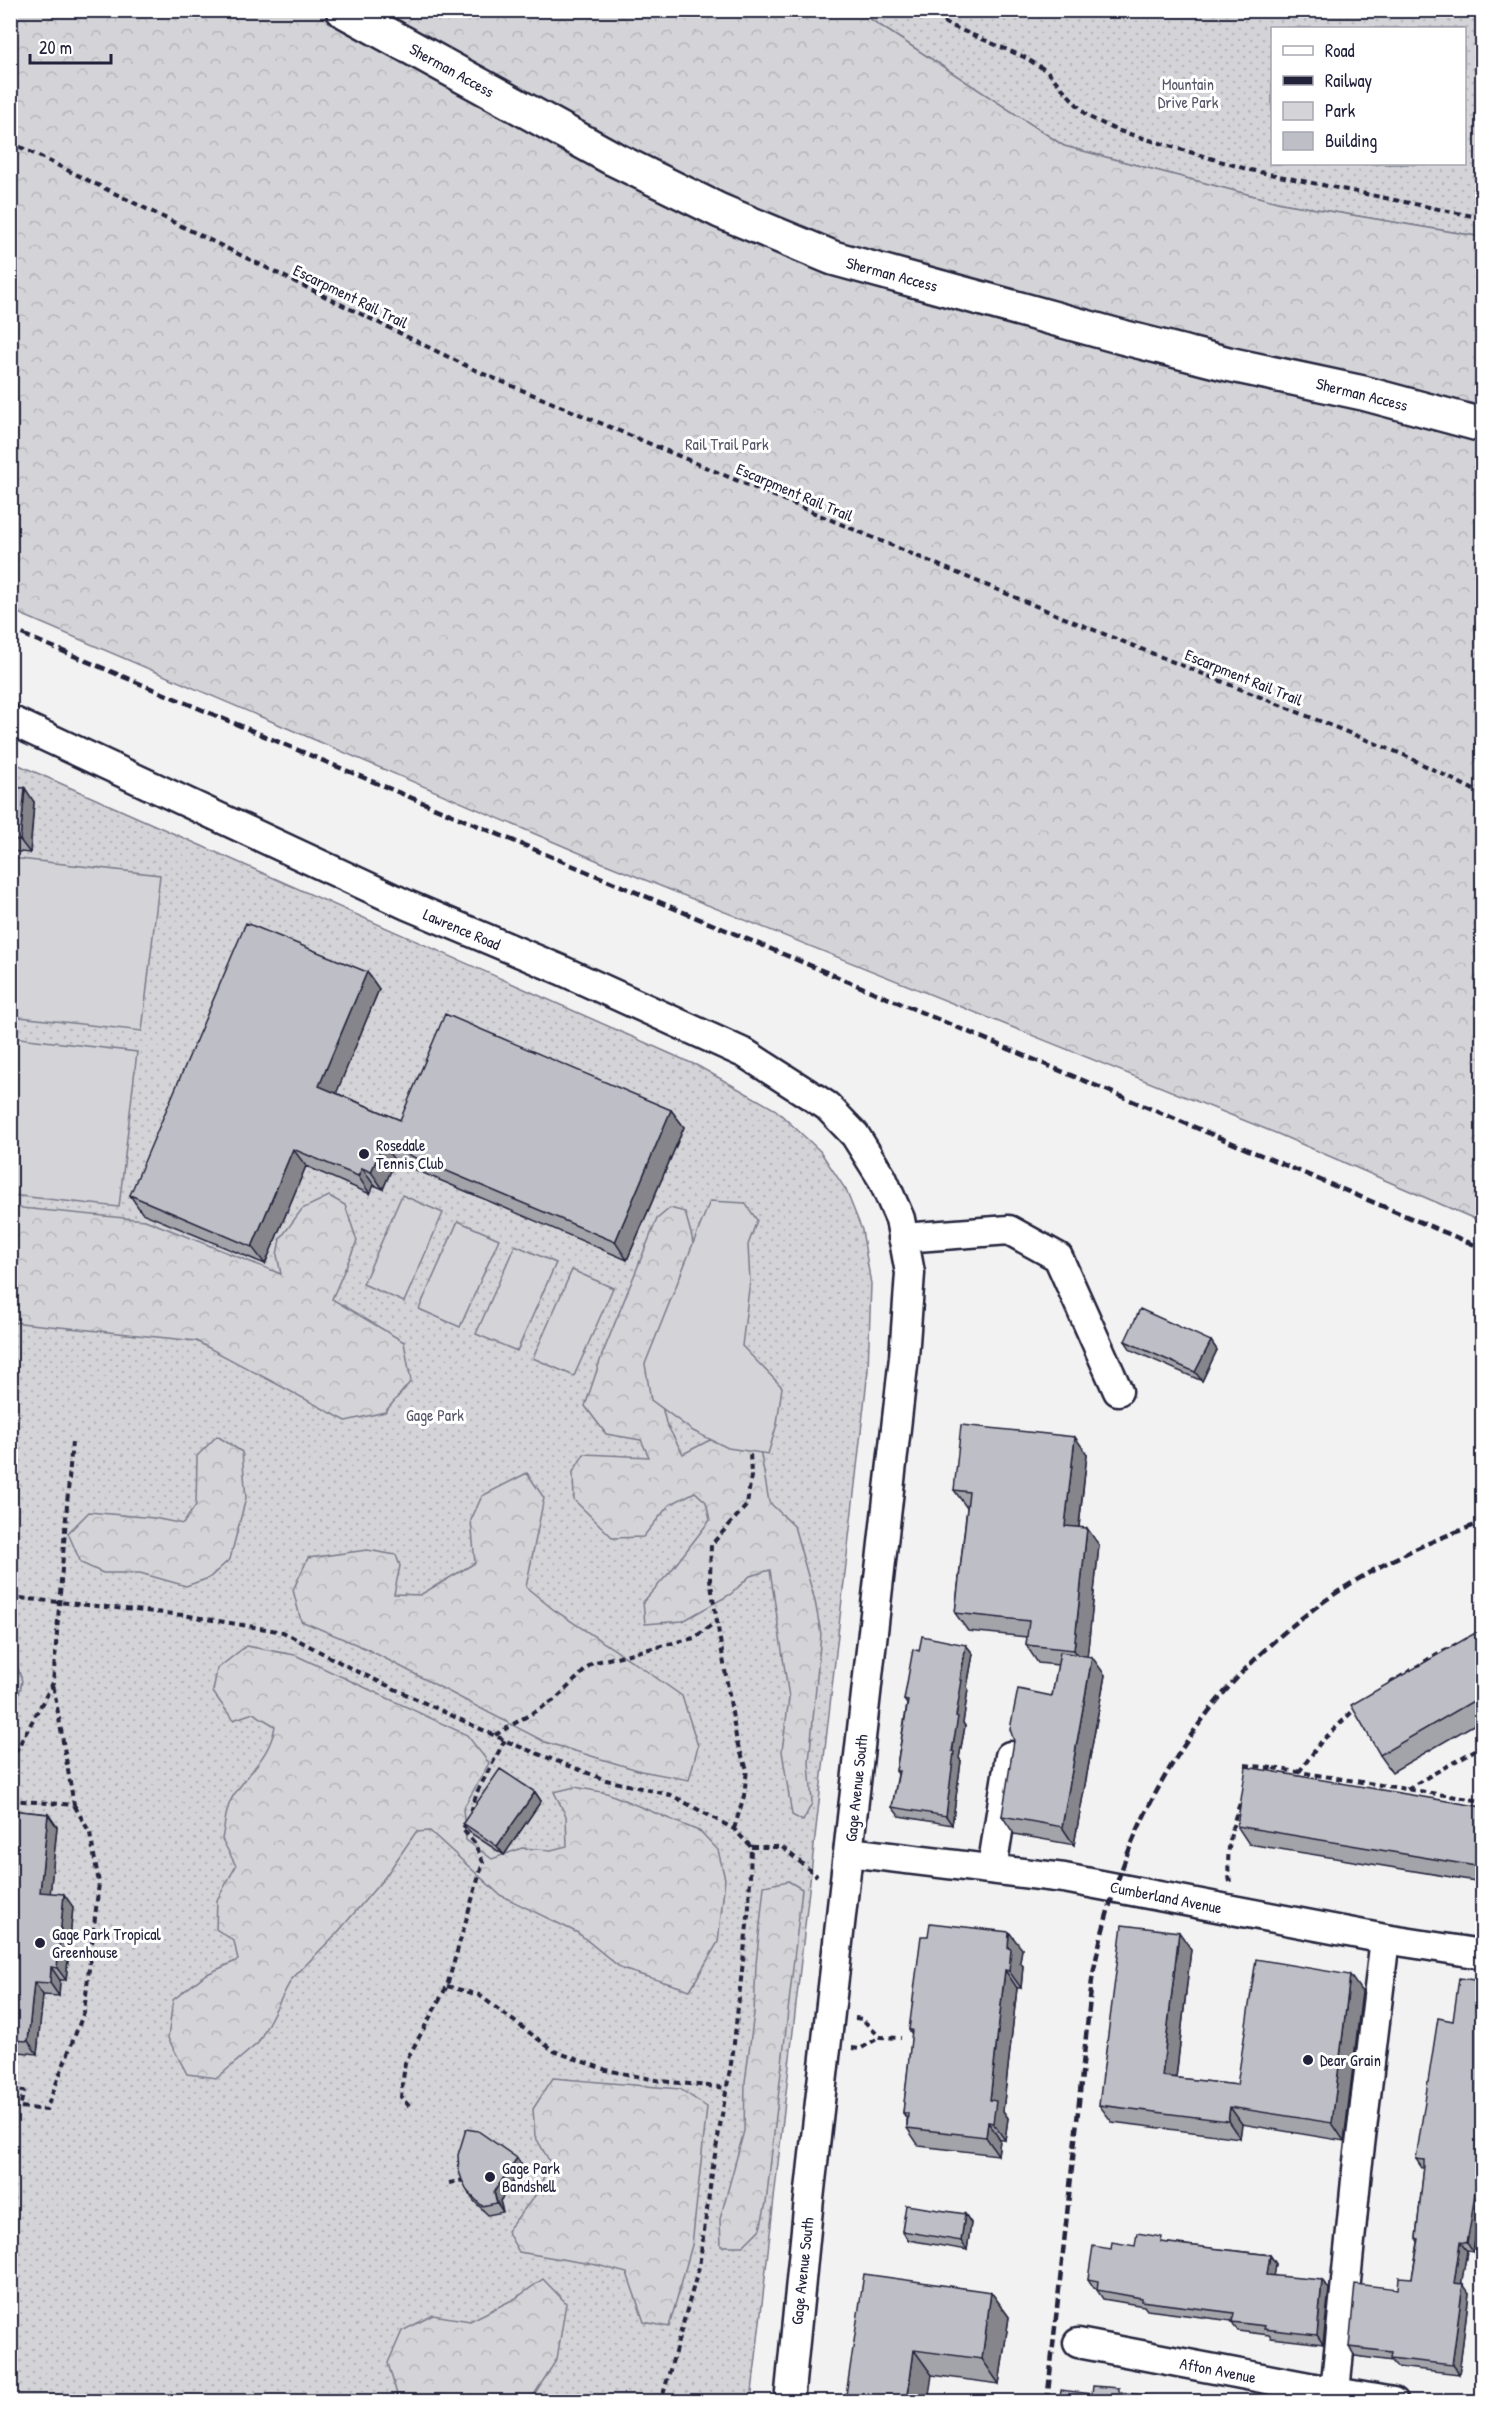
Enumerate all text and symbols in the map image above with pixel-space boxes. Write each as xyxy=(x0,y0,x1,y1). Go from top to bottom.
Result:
scale bar xyxy=(30,27,111,65)
legend xyxy=(1271,27,1466,165)
text: 20 m xyxy=(39,35,72,60)
street label: Sherman Access xyxy=(406,38,498,102)
text: Road xyxy=(1325,38,1355,63)
text: Railway xyxy=(1325,68,1372,93)
park label: Mountain Drive Park xyxy=(1158,73,1219,113)
text: Park xyxy=(1325,98,1356,123)
text: Building xyxy=(1325,128,1377,153)
street label: Sherman Access xyxy=(844,251,940,297)
street label: Escarpment Rail Trail xyxy=(290,259,413,334)
street label: Sherman Access xyxy=(1314,372,1410,416)
park label: Rail Trail Park xyxy=(685,433,769,455)
street label: Escarpment Rail Trail xyxy=(733,457,858,527)
street label: Escarpment Rail Trail xyxy=(1182,643,1307,711)
street label: Lawrence Road xyxy=(420,903,504,955)
place label: Rosedale Tennis Club xyxy=(376,1134,444,1174)
marker: Rosedale Tennis Club xyxy=(357,1147,371,1161)
park label: Gage Park xyxy=(406,1404,464,1426)
street label: Gage Avenue South xyxy=(839,1733,873,1843)
street label: Cumberland Avenue xyxy=(1108,1875,1224,1919)
place label: Gage Park Tropical Greenhouse xyxy=(52,1923,162,1963)
marker: Gage Park Tropical Greenhouse xyxy=(33,1936,47,1950)
place label: Dear Grain xyxy=(1320,2049,1381,2071)
marker: Dear Grain xyxy=(1301,2053,1315,2067)
place label: Gage Park Bandshell xyxy=(502,2157,560,2197)
marker: Gage Park Bandshell xyxy=(483,2170,497,2184)
street label: Gage Avenue South xyxy=(785,2216,819,2326)
street label: Afton Avenue xyxy=(1178,2352,1259,2388)

